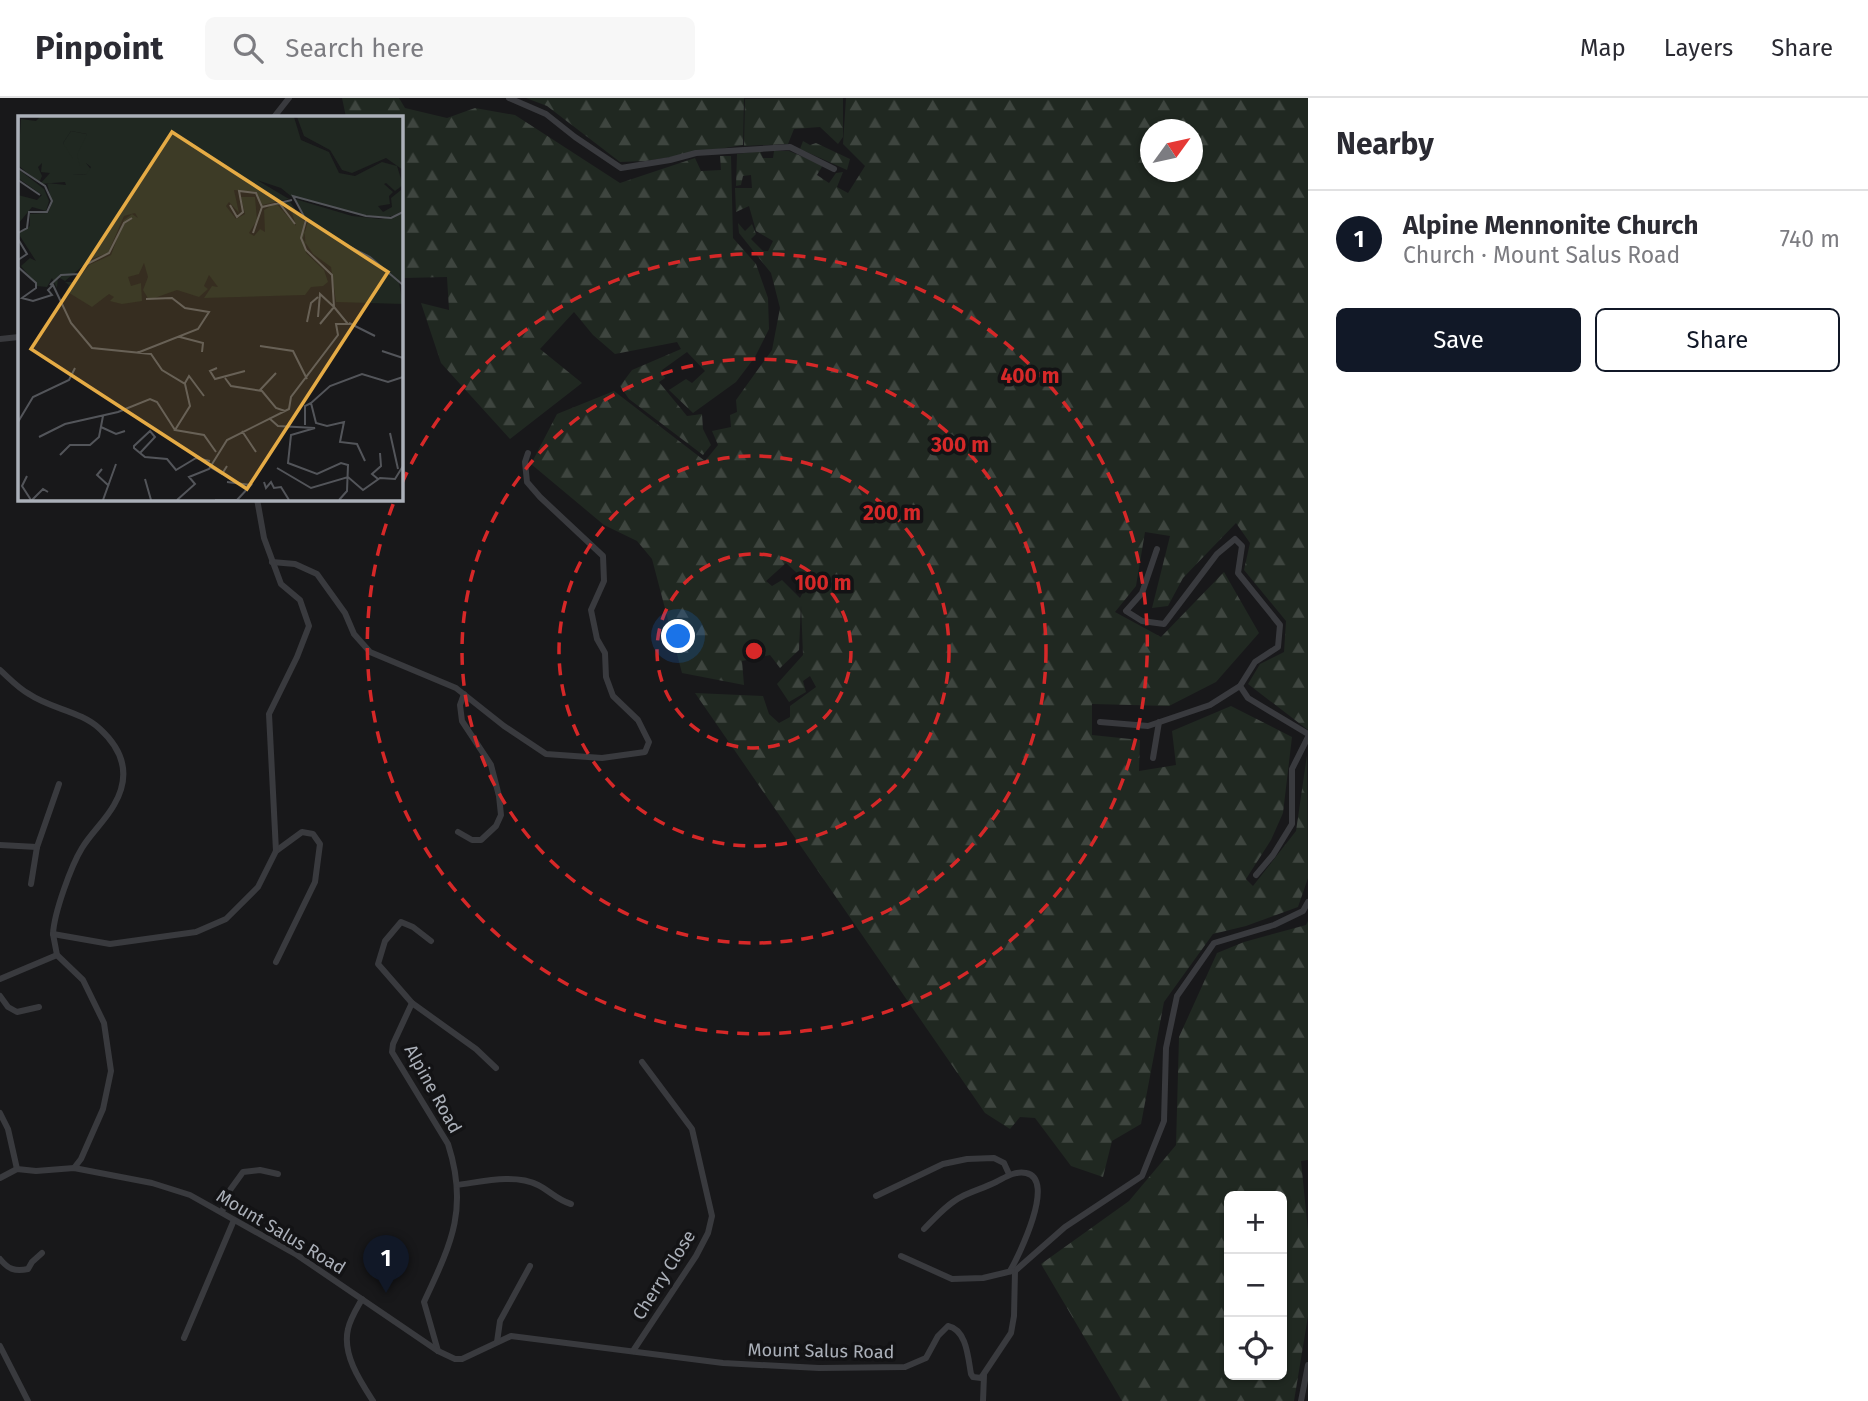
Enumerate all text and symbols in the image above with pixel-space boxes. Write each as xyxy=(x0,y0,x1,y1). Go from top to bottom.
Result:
search box xyxy=(205,17,695,80)
text: Pinpoint xyxy=(35,28,163,68)
icon: search xyxy=(229,29,267,67)
text: Search here xyxy=(285,33,424,64)
text: Map xyxy=(1580,34,1626,62)
text: Layers xyxy=(1664,34,1733,62)
text: Share xyxy=(1771,34,1833,62)
inset map xyxy=(18,116,402,500)
north arrow xyxy=(1140,119,1203,182)
text: Nearby xyxy=(1336,126,1434,162)
text: Alpine Mennonite Church xyxy=(1403,210,1699,241)
text: 1 xyxy=(1354,225,1364,253)
text: 740 m xyxy=(1780,225,1840,253)
text: Church · Mount Salus Road xyxy=(1403,241,1680,269)
button: Save xyxy=(1336,308,1581,372)
button: Share xyxy=(1595,308,1840,372)
text: 400 m xyxy=(1000,363,1060,389)
text: 300 m xyxy=(930,432,989,458)
text: 200 m xyxy=(863,500,921,526)
text: 100 m xyxy=(794,570,852,596)
your location xyxy=(661,619,695,653)
centre of rings xyxy=(742,639,766,663)
street label: Alpine Road xyxy=(400,1041,466,1137)
street label: Mount Salus Road xyxy=(212,1185,350,1279)
map controls xyxy=(1224,1191,1287,1380)
button: + xyxy=(1224,1191,1287,1254)
street label: Cherry Close xyxy=(628,1226,700,1324)
pin: 1 xyxy=(363,1235,409,1293)
button: − xyxy=(1224,1254,1287,1317)
button: locate xyxy=(1224,1317,1287,1380)
street label: Mount Salus Road xyxy=(747,1339,895,1363)

